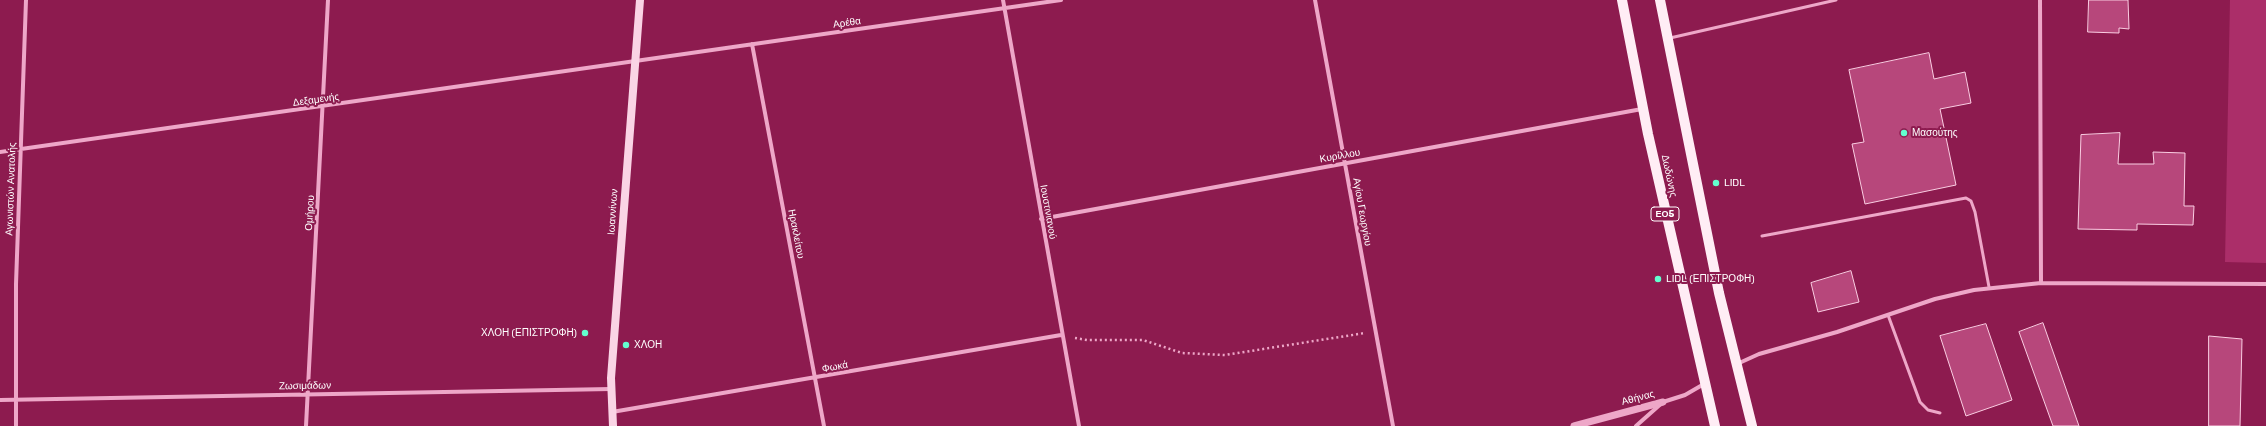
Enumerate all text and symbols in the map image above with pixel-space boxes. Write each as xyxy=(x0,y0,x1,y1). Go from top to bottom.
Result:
street label: Αρέθα xyxy=(832,15,862,31)
street label: Δεξαμενής xyxy=(292,91,340,109)
place label: Μασούτης xyxy=(1912,127,1958,139)
marker: Μασούτης xyxy=(1899,128,1909,138)
street label: Αγωνιστών Ανατολής xyxy=(3,142,19,236)
street label: Κυρίλλου xyxy=(1319,147,1361,165)
street label: Δωδώνης xyxy=(1659,154,1679,198)
street label: Αγίου Γεωργίου xyxy=(1350,177,1374,247)
place label: LIDL xyxy=(1724,177,1745,189)
marker: LIDL xyxy=(1711,178,1721,188)
street label: Ιουστινιανού xyxy=(1037,184,1059,240)
street label: Ιωαννίνων xyxy=(605,188,621,236)
street label: Ομήρου xyxy=(303,195,317,231)
road number: ΕΟ5 xyxy=(1651,207,1679,221)
street label: Ηρακλείτου xyxy=(785,208,807,260)
place label: LIDL (ΕΠΙΣΤΡΟΦΗ) xyxy=(1666,273,1755,285)
marker: LIDL (ΕΠΙΣΤΡΟΦΗ) xyxy=(1653,274,1663,284)
place label: ΧΛΟΗ (ΕΠΙΣΤΡΟΦΗ) xyxy=(481,327,577,339)
marker: ΧΛΟΗ (ΕΠΙΣΤΡΟΦΗ) xyxy=(580,328,590,338)
place label: ΧΛΟΗ xyxy=(634,339,662,351)
marker: ΧΛΟΗ xyxy=(621,340,631,350)
street label: Φωκά xyxy=(821,359,849,375)
street label: Ζωσιμάδων xyxy=(279,380,331,392)
street label: Αθήνας xyxy=(1620,388,1656,408)

